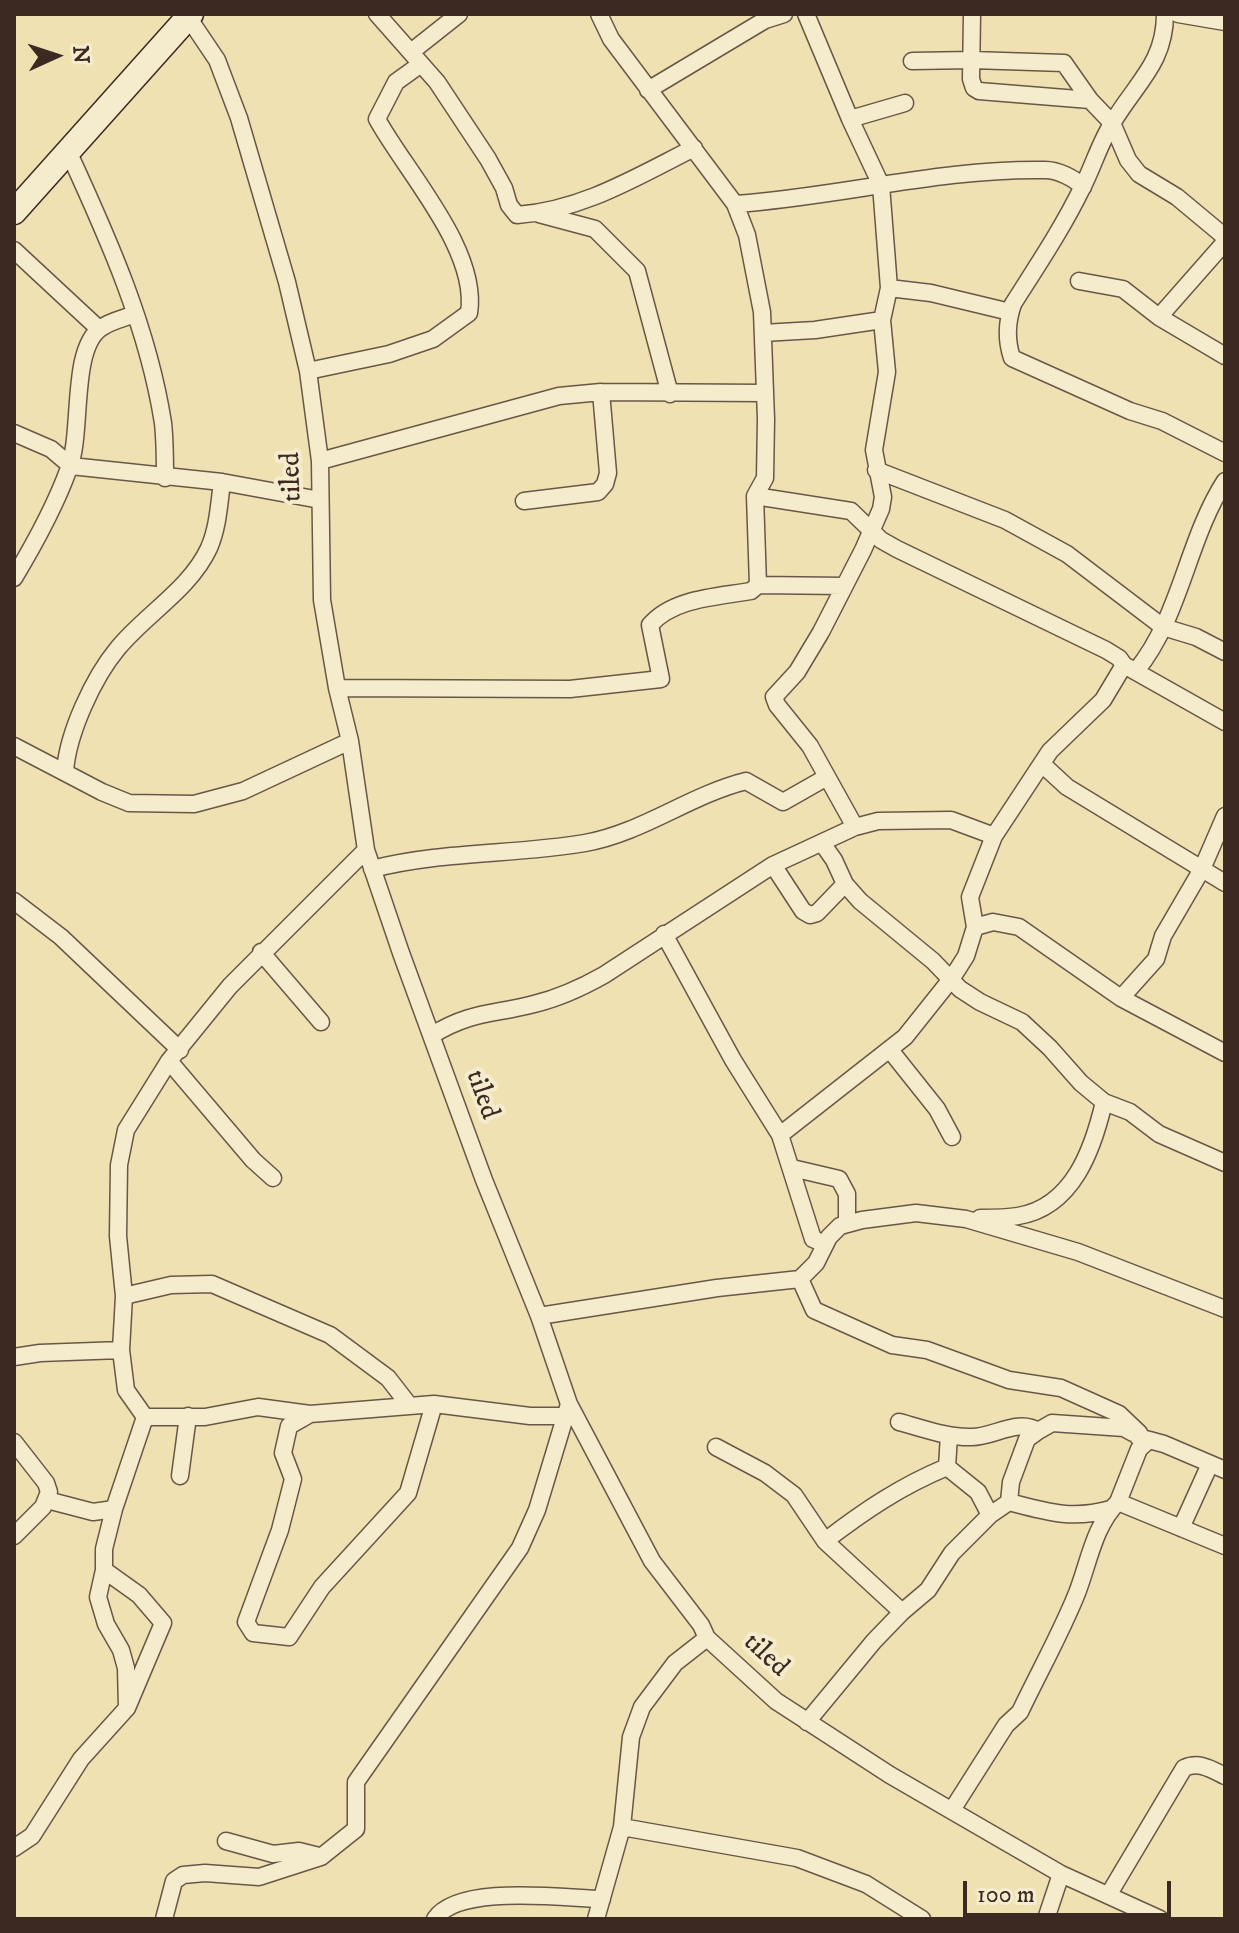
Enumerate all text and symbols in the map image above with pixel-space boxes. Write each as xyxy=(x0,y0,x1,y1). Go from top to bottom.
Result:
north arrow xyxy=(16,16,96,96)
text: N xyxy=(67,45,94,64)
street label: tiled xyxy=(275,451,311,503)
street label: tiled xyxy=(457,1066,505,1124)
street label: tiled xyxy=(735,1627,795,1685)
scale bar xyxy=(967,1865,1175,1915)
text: 100 m xyxy=(977,1880,1035,1910)

